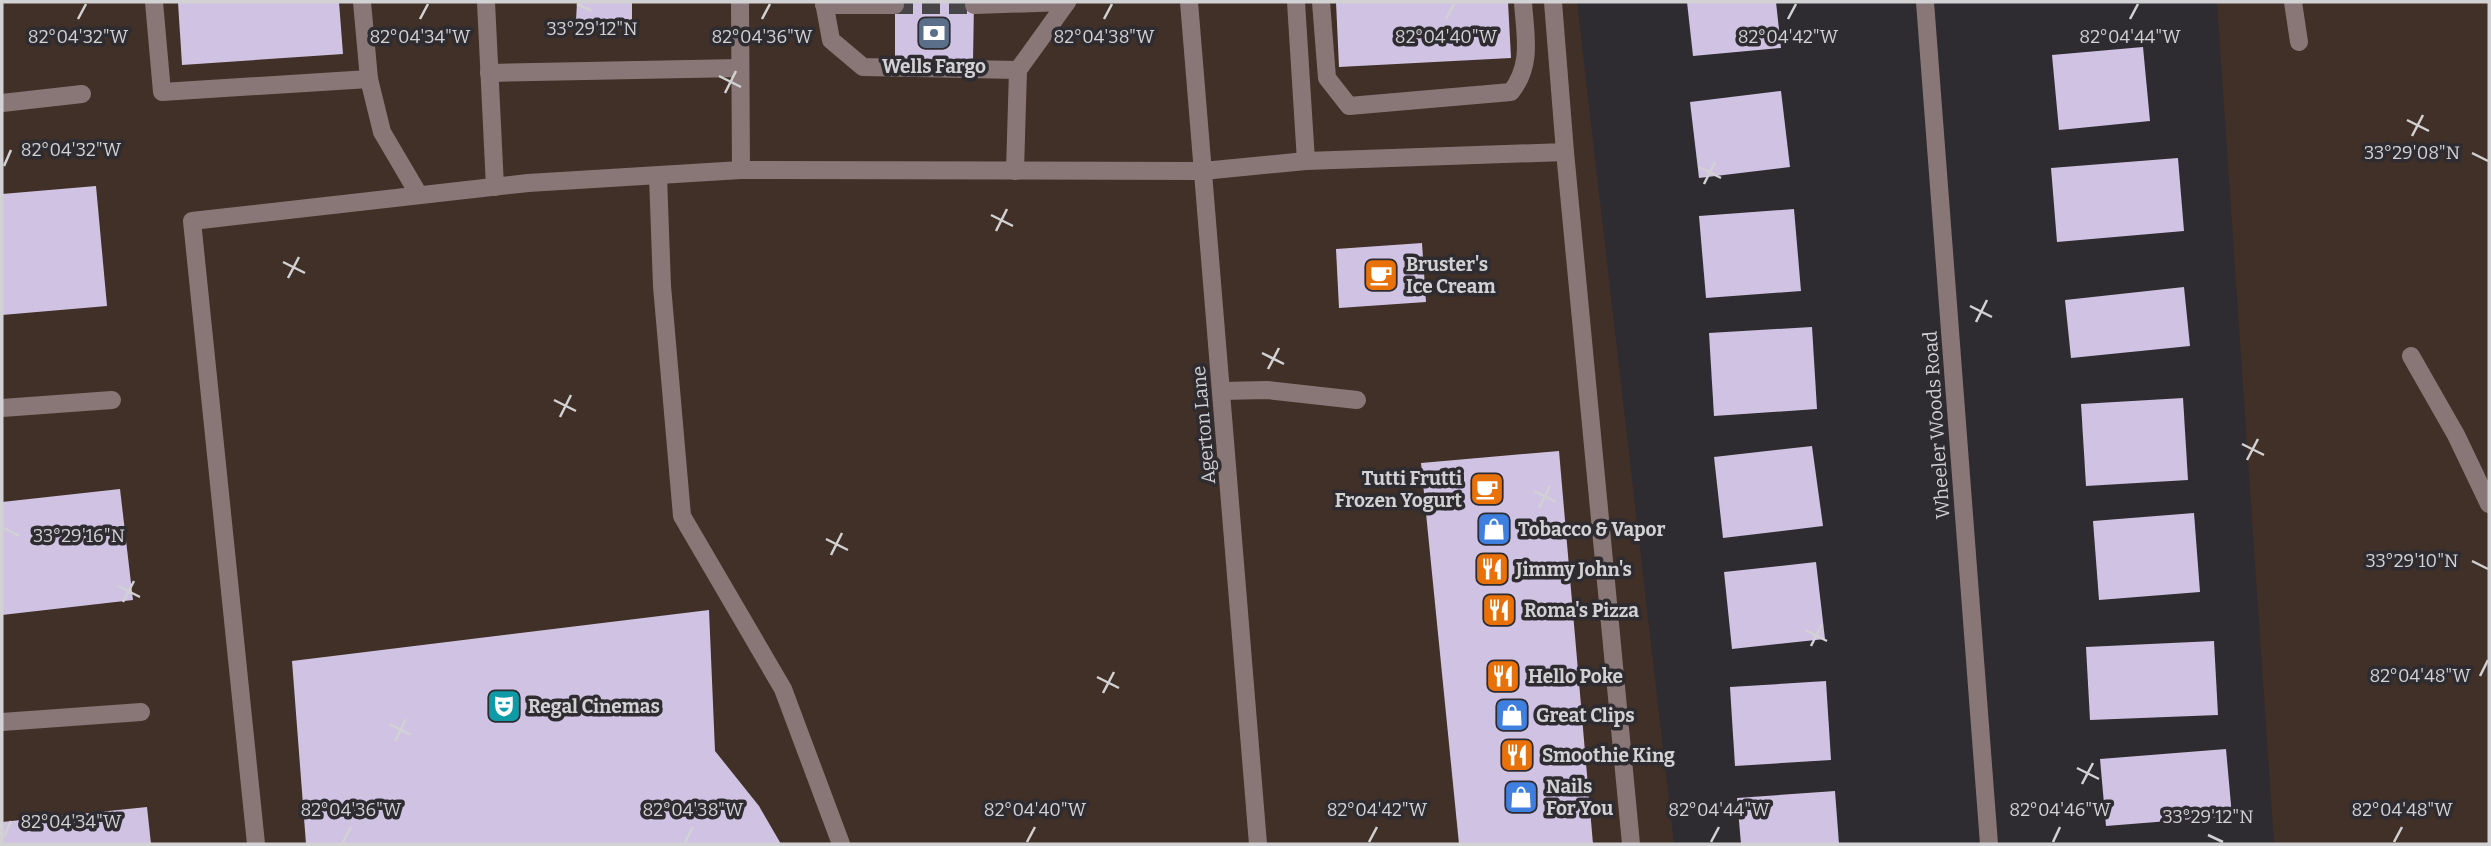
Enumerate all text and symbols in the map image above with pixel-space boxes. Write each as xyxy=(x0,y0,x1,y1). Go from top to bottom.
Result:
bank icon: Wells Fargo xyxy=(915,14,953,52)
text: 33°29'12"N xyxy=(546,18,638,40)
text: 82°04'32"W xyxy=(28,26,129,48)
text: 82°04'34"W xyxy=(369,26,471,48)
text: 82°04'36"W xyxy=(711,26,813,48)
text: 82°04'38"W xyxy=(1054,26,1155,48)
text: 82°04'40"W xyxy=(1395,26,1498,48)
text: 82°04'42"W xyxy=(1738,26,1839,48)
text: 82°04'44"W xyxy=(2079,26,2181,48)
place label: Wells Fargo xyxy=(882,55,986,78)
text: 82°04'32"W xyxy=(21,139,122,161)
text: 33°29'08"N xyxy=(2364,142,2460,164)
place label: Bruster's Ice Cream xyxy=(1406,253,1496,298)
cafe icon: Bruster's Ice Cream xyxy=(1362,256,1400,294)
street label: Wheeler Woods Road xyxy=(1918,330,1955,520)
street label: Agerton Lane xyxy=(1187,365,1220,485)
place label: Tutti Frutti Frozen Yogurt xyxy=(1335,467,1462,512)
cafe icon: Tutti Frutti Frozen Yogurt xyxy=(1468,470,1506,508)
shop icon: Tobacco & Vapor xyxy=(1475,510,1513,548)
place label: Tobacco & Vapor xyxy=(1518,518,1666,541)
text: 33°29'16"N xyxy=(33,525,125,547)
restaurant icon: Jimmy John's xyxy=(1473,550,1511,588)
text: 33°29'10"N xyxy=(2366,550,2458,572)
place label: Jimmy John's xyxy=(1515,558,1632,581)
restaurant icon: Roma's Pizza xyxy=(1480,591,1518,629)
place label: Roma's Pizza xyxy=(1524,599,1639,622)
restaurant icon: Hello Poke xyxy=(1484,657,1522,695)
place label: Hello Poke xyxy=(1528,665,1623,688)
text: 82°04'48"W xyxy=(2369,665,2471,687)
theatre icon: Regal Cinemas xyxy=(485,687,523,725)
place label: Regal Cinemas xyxy=(528,695,660,718)
shop icon: Great Clips xyxy=(1493,696,1531,734)
place label: Great Clips xyxy=(1536,704,1635,727)
restaurant icon: Smoothie King xyxy=(1498,736,1536,774)
place label: Smoothie King xyxy=(1542,744,1675,767)
place label: Nails For You xyxy=(1546,775,1613,820)
shop icon: Nails For You xyxy=(1502,778,1540,816)
text: 82°04'36"W xyxy=(300,799,402,821)
text: 82°04'38"W xyxy=(643,799,744,821)
text: 82°04'40"W xyxy=(984,799,1087,821)
text: 82°04'42"W xyxy=(1327,799,1428,821)
text: 82°04'44"W xyxy=(1668,799,1770,821)
text: 82°04'46"W xyxy=(2009,799,2111,821)
text: 82°04'48"W xyxy=(2351,799,2453,821)
text: 33°29'12"N xyxy=(2162,806,2254,828)
text: 82°04'34"W xyxy=(20,811,122,833)

